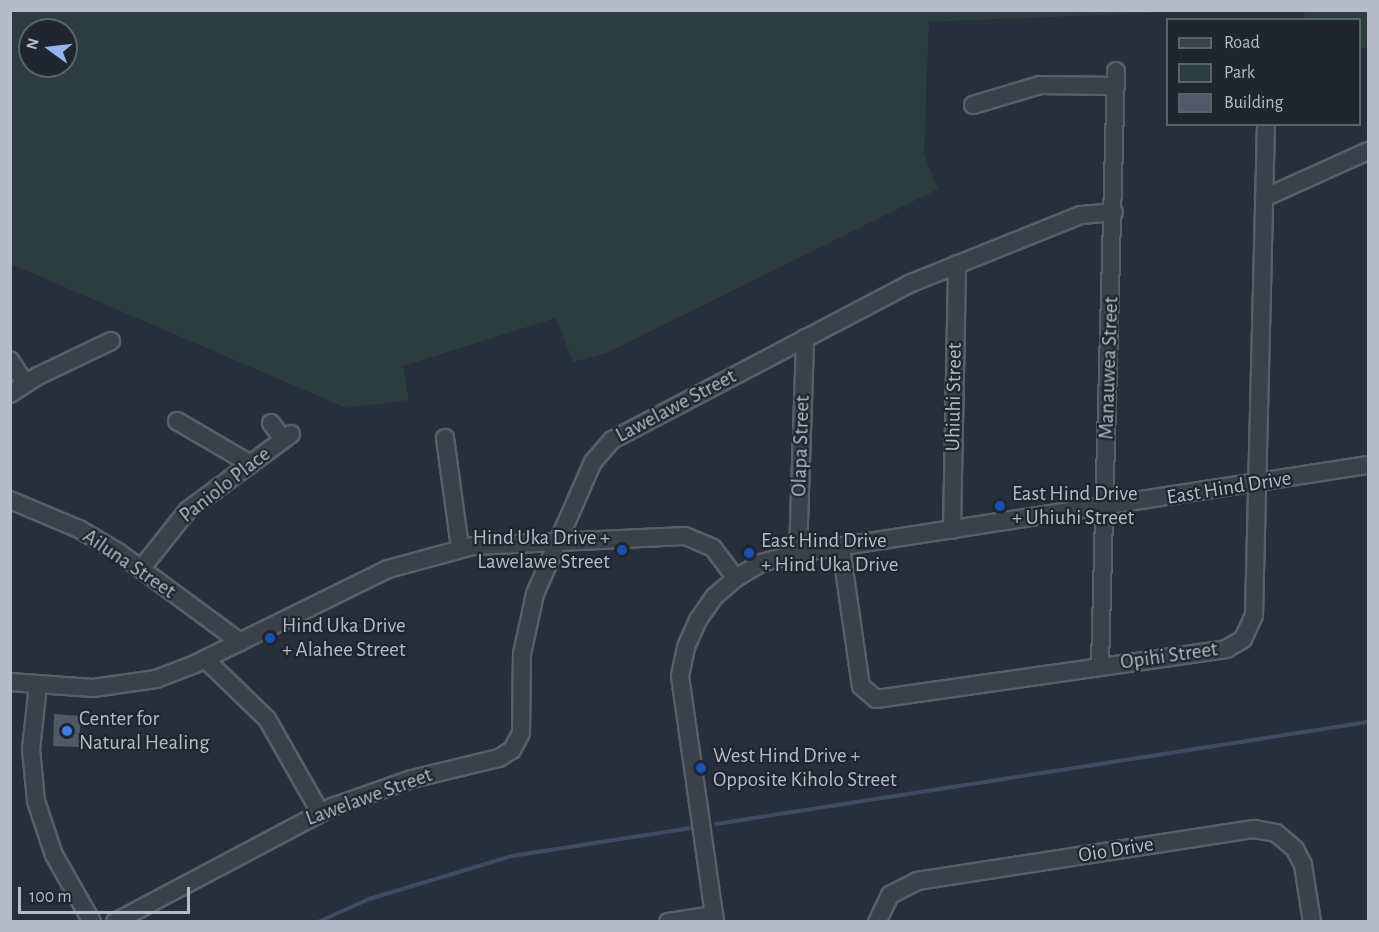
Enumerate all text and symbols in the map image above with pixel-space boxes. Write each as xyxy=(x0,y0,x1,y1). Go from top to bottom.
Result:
north arrow xyxy=(18,18,78,78)
legend xyxy=(1166,18,1361,126)
text: Road xyxy=(1224,34,1260,52)
text: N xyxy=(23,36,42,51)
text: Park xyxy=(1224,64,1255,82)
text: Building xyxy=(1224,94,1283,112)
street label: Manauwea Street xyxy=(1094,296,1124,440)
street label: Uhiuhi Street xyxy=(940,342,968,452)
street label: Lawelawe Street xyxy=(611,364,741,448)
street label: Olapa Street xyxy=(787,395,815,497)
street label: Paniolo Place xyxy=(174,442,276,528)
street label: East Hind Drive xyxy=(1165,466,1293,510)
place label: East Hind Drive + Uhiuhi Street xyxy=(1012,481,1138,531)
marker: East Hind Drive + Uhiuhi Street xyxy=(993,499,1007,513)
street label: Ailuna Street xyxy=(78,524,180,604)
place label: Hind Uka Drive + Lawelawe Street xyxy=(473,525,610,575)
place label: East Hind Drive + Hind Uka Drive xyxy=(761,528,898,578)
marker: Hind Uka Drive + Lawelawe Street xyxy=(615,543,629,557)
marker: East Hind Drive + Hind Uka Drive xyxy=(742,546,756,560)
place label: Hind Uka Drive + Alahee Street xyxy=(282,613,406,663)
marker: Hind Uka Drive + Alahee Street xyxy=(263,631,277,645)
street label: Opihi Street xyxy=(1119,637,1219,675)
place label: Center for Natural Healing xyxy=(79,706,209,756)
marker: Center for Natural Healing xyxy=(60,724,74,738)
place label: West Hind Drive + Opposite Kiholo Street xyxy=(713,743,897,793)
marker: West Hind Drive + Opposite Kiholo Street xyxy=(694,761,708,775)
street label: Lawelawe Street xyxy=(302,762,436,832)
street label: Oio Drive xyxy=(1077,832,1155,868)
scale bar xyxy=(21,875,194,913)
text: 100 m xyxy=(29,888,72,906)

